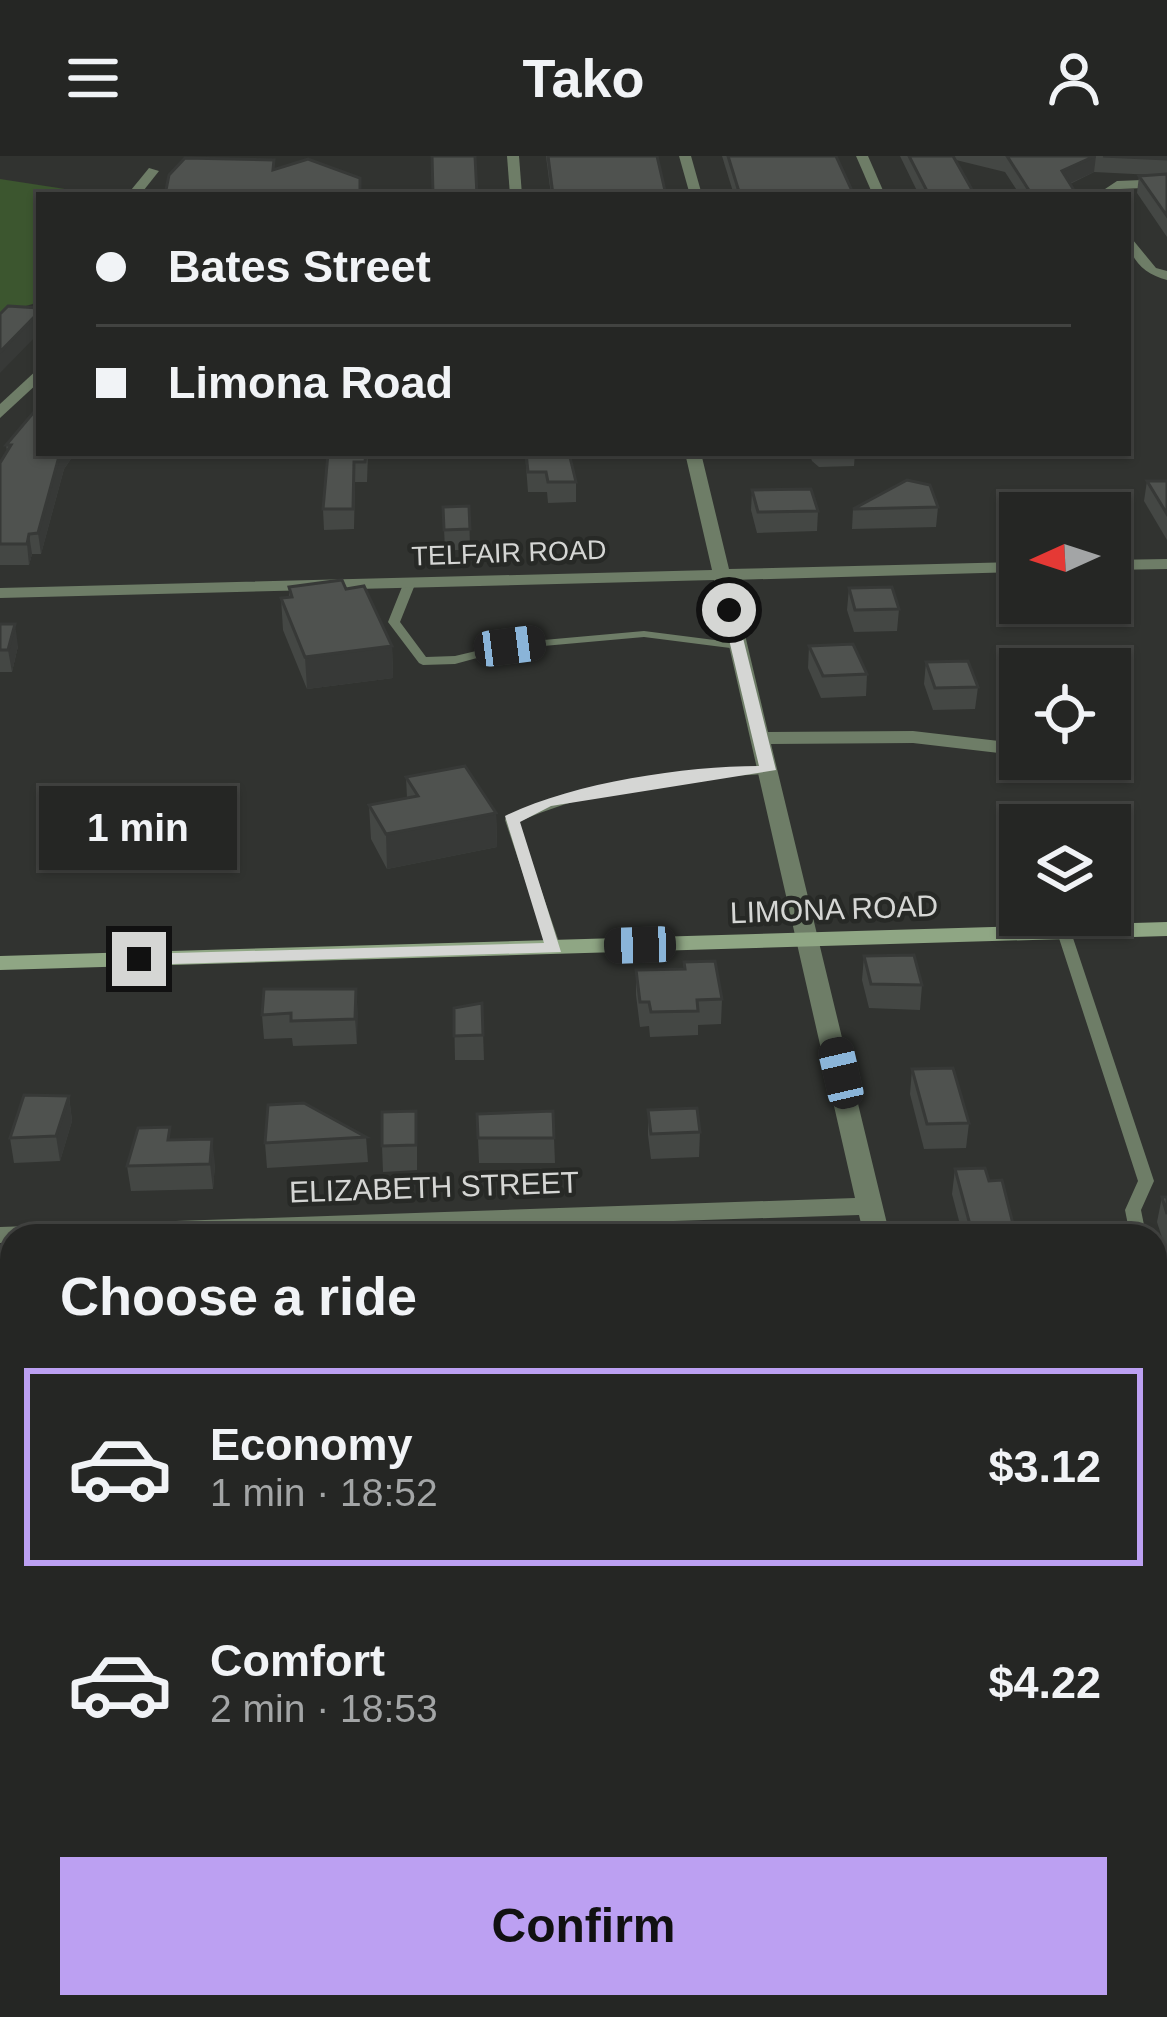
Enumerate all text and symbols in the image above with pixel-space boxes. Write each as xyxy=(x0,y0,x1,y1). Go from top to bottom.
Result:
icon: menu xyxy=(60,45,126,111)
icon: person xyxy=(1041,45,1107,111)
text: Tako xyxy=(522,48,645,108)
text: Bates Street xyxy=(168,241,431,292)
text: Limona Road xyxy=(168,357,453,408)
north arrow xyxy=(999,492,1131,624)
map controls xyxy=(999,492,1131,936)
street label: TELFAIR ROAD xyxy=(411,535,607,571)
route start xyxy=(702,583,756,637)
car xyxy=(472,624,548,668)
button: locate xyxy=(999,648,1131,780)
callout: 1 min xyxy=(40,785,238,869)
button: layers xyxy=(999,804,1131,936)
text: 1 min xyxy=(87,806,189,849)
street label: LIMONA ROAD xyxy=(729,889,939,929)
car xyxy=(603,926,677,964)
route end xyxy=(112,932,166,986)
car xyxy=(815,1034,867,1112)
street label: ELIZABETH STREET xyxy=(288,1165,580,1209)
text: Choose a ride xyxy=(60,1266,417,1326)
icon: car xyxy=(66,1413,174,1521)
text: Economy xyxy=(210,1419,413,1470)
text: $3.12 xyxy=(988,1441,1101,1492)
text: 1 min · 18:52 xyxy=(210,1471,438,1514)
icon: car xyxy=(66,1629,174,1737)
text: Comfort xyxy=(210,1635,385,1686)
text: $4.22 xyxy=(988,1657,1101,1708)
text: 2 min · 18:53 xyxy=(210,1687,438,1730)
button: Confirm xyxy=(60,1857,1107,1995)

